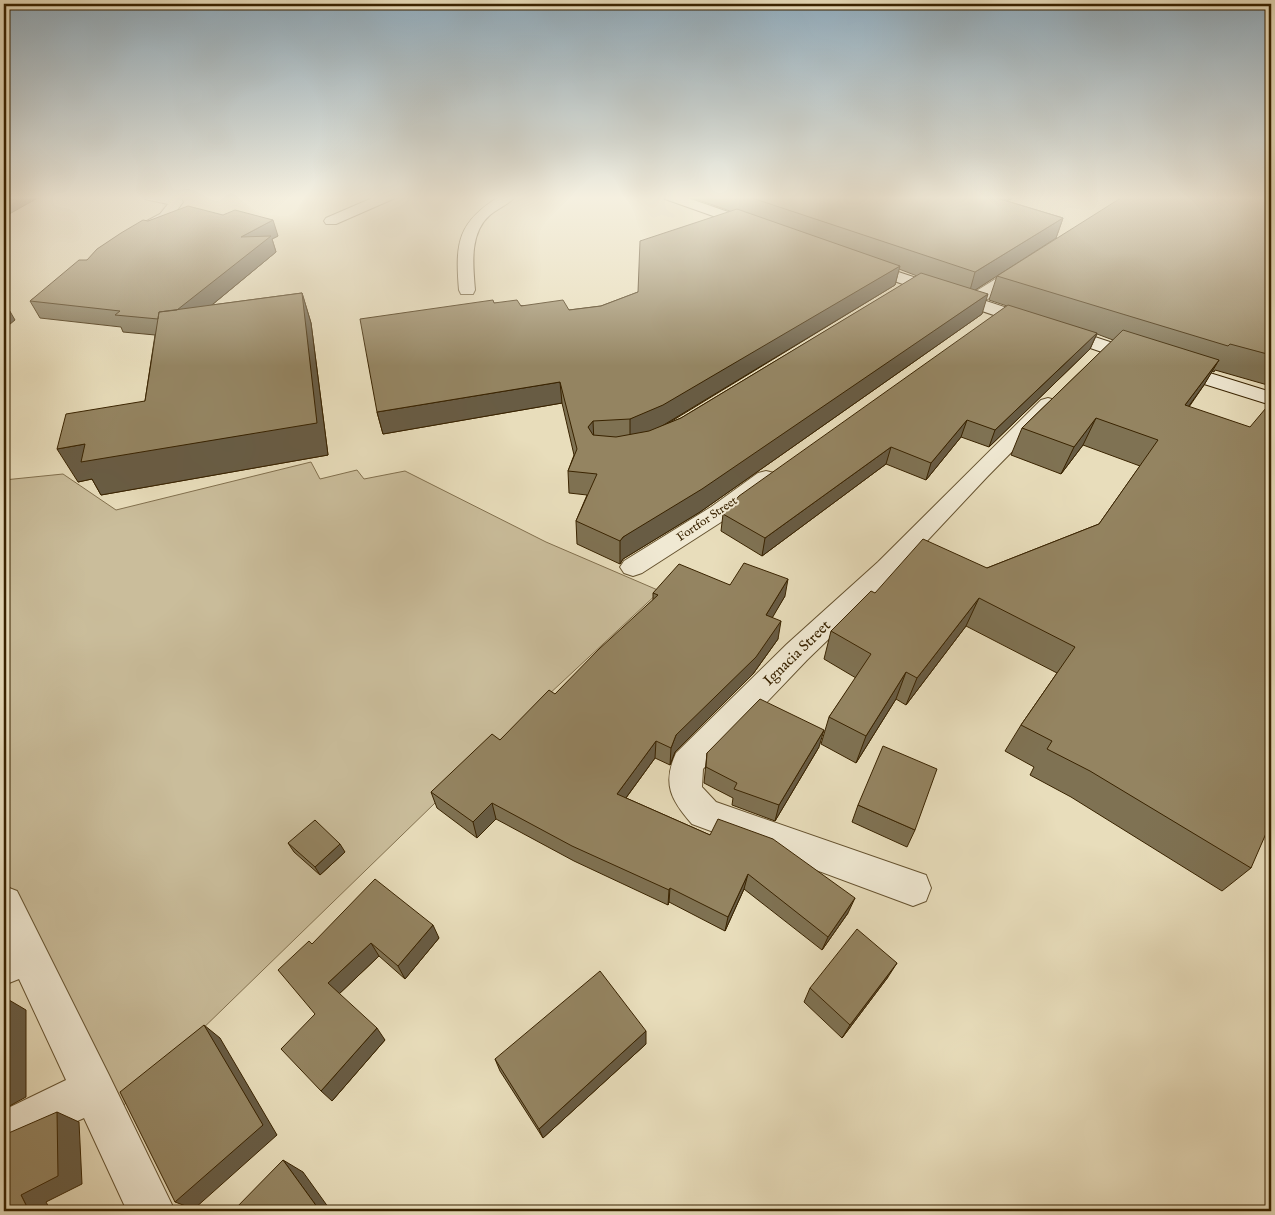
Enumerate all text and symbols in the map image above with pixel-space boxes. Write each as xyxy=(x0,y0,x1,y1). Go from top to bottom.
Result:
street label: Fortfor Street xyxy=(674,493,740,545)
street label: Ignacia Street xyxy=(759,616,835,690)

